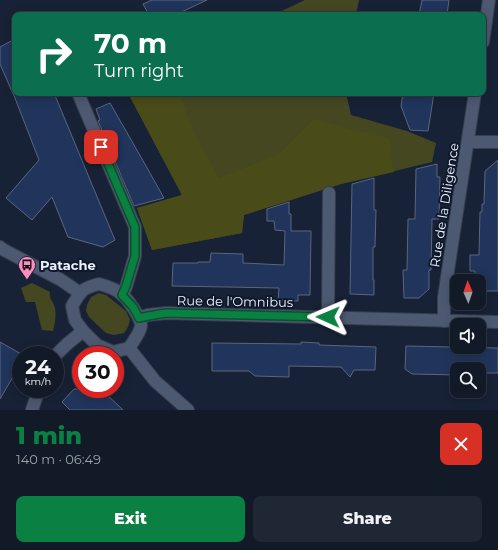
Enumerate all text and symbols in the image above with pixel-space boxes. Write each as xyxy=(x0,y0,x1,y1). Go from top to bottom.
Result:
text: 70 m xyxy=(94,26,167,60)
icon: right xyxy=(28,28,80,80)
text: Turn right xyxy=(94,60,184,82)
pin xyxy=(84,130,118,164)
icon: arrive xyxy=(90,136,112,158)
street label: Rue de la Diligence xyxy=(426,141,462,268)
bus stop icon: Patache xyxy=(17,255,37,280)
place label: Patache xyxy=(40,257,96,273)
north arrow xyxy=(450,274,486,310)
map controls xyxy=(450,274,486,398)
street label: Rue de l'Omnibus xyxy=(177,292,293,310)
position arrow xyxy=(307,296,349,338)
button: sound xyxy=(450,318,486,354)
speed limit sign: 30 xyxy=(72,346,124,398)
text: 24 xyxy=(25,355,51,379)
button: search xyxy=(450,362,486,398)
text: km/h xyxy=(25,375,51,388)
text: 1 min xyxy=(16,421,82,450)
button: close xyxy=(440,423,482,465)
text: 140 m · 06:49 xyxy=(16,451,101,467)
button: Exit xyxy=(16,496,245,542)
button: Share xyxy=(253,496,482,542)

